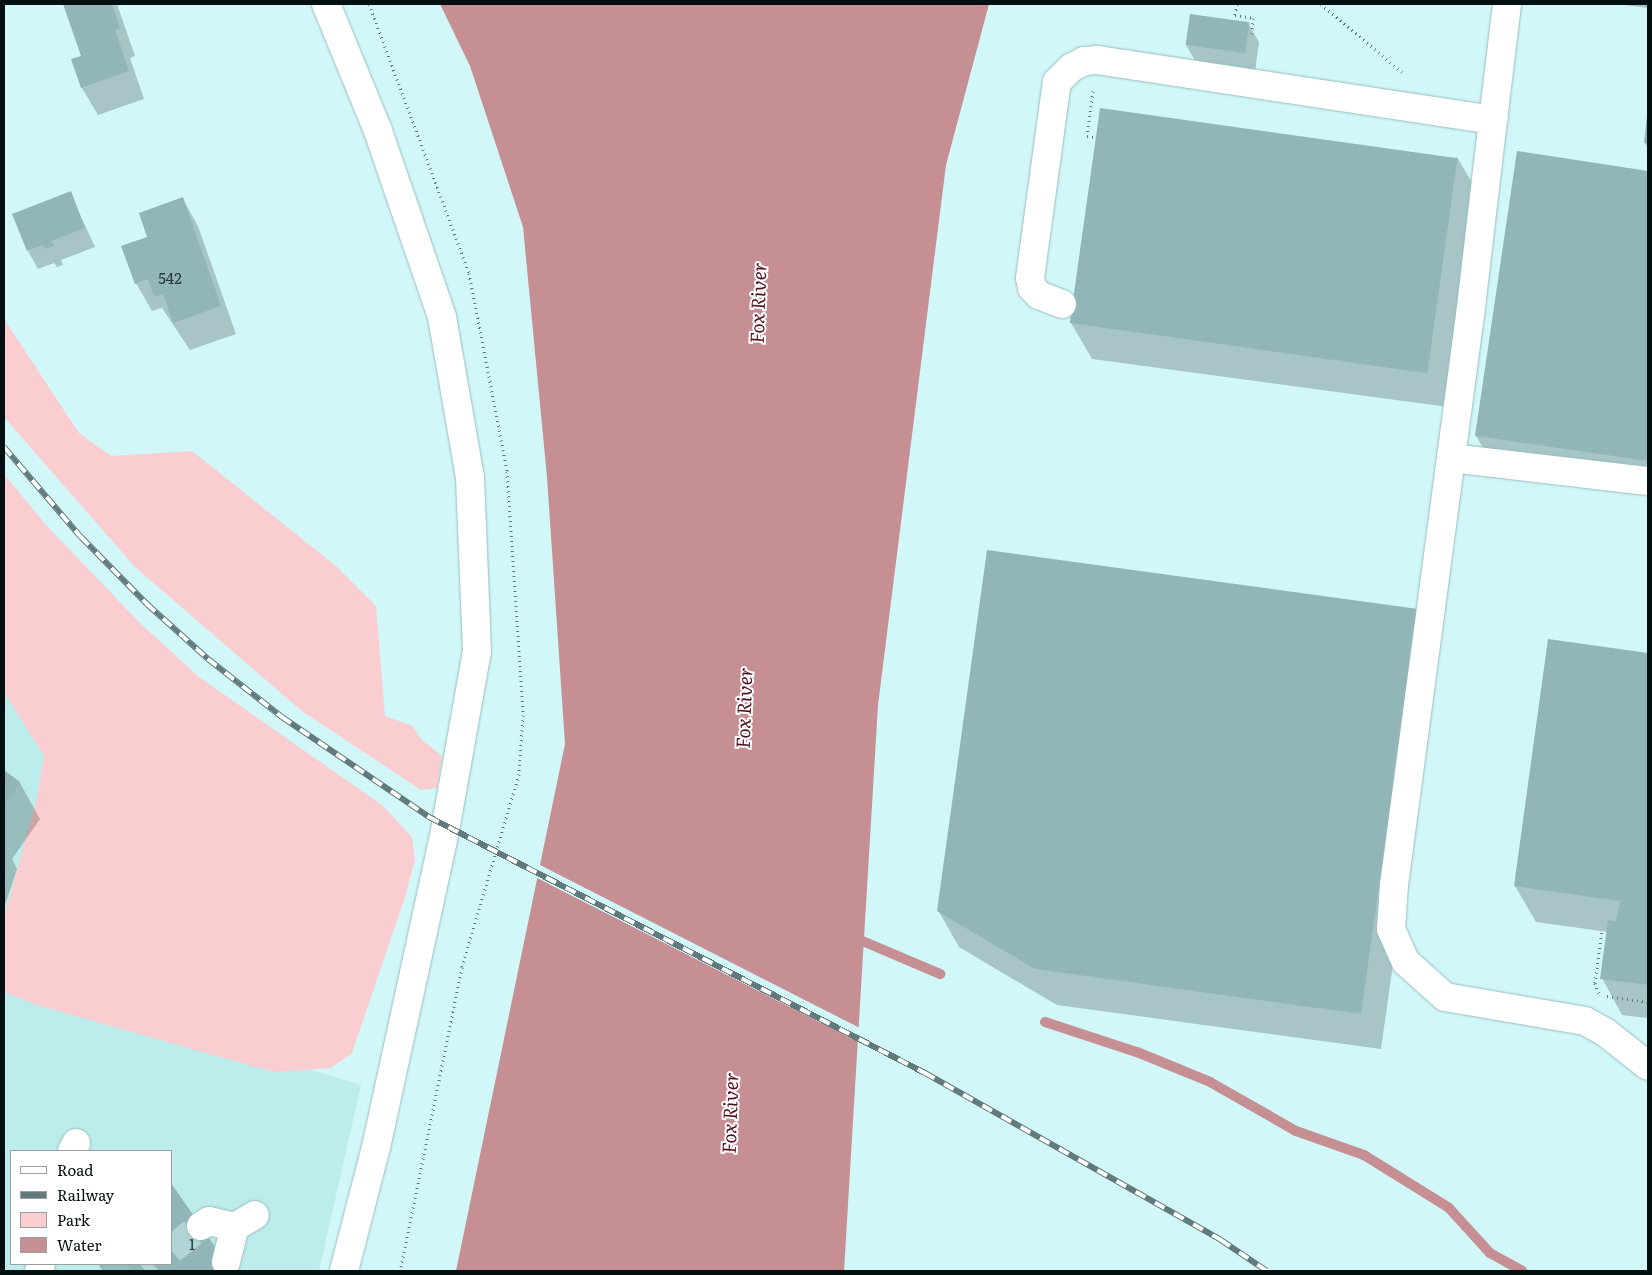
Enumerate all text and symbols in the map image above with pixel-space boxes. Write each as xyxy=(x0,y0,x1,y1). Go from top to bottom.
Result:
water label: Fox River xyxy=(745,262,771,344)
house number: 542 xyxy=(158,269,182,287)
water label: Fox River xyxy=(731,667,757,749)
water label: Fox River xyxy=(717,1072,743,1154)
legend xyxy=(10,1150,172,1265)
text: Road xyxy=(57,1158,93,1181)
text: Railway xyxy=(57,1183,114,1206)
text: Park xyxy=(57,1208,90,1231)
text: Water xyxy=(57,1233,102,1256)
house number: 1 xyxy=(189,1235,195,1253)

